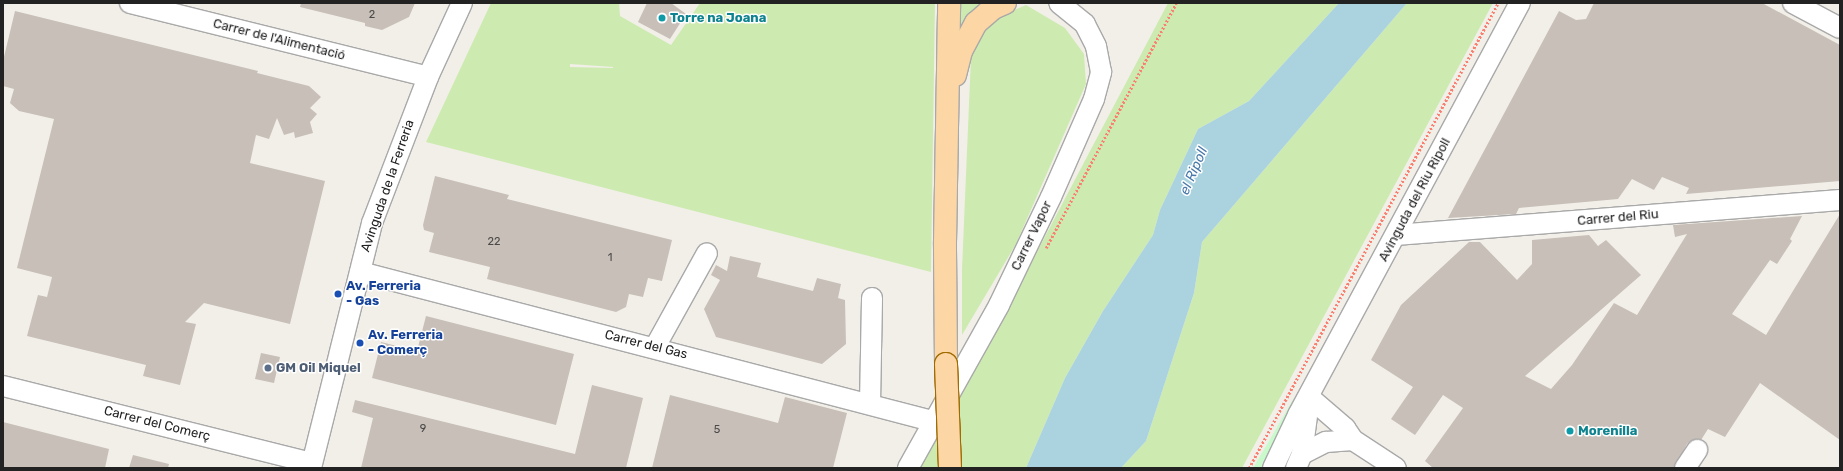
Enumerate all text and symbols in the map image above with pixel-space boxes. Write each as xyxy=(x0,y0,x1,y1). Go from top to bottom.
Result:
house number: 2 xyxy=(369,8,375,22)
place label: Torre na Joana xyxy=(670,10,766,26)
marker: Torre na Joana xyxy=(657,13,667,23)
street label: Carrer de l'Alimentació xyxy=(211,16,347,64)
street label: Avinguda de la Ferreria xyxy=(358,118,418,254)
street label: Avinguda del Riu Ripoll xyxy=(1376,136,1454,264)
water label: el Ripoll xyxy=(1176,144,1212,198)
street label: Carrer Vapor xyxy=(1008,198,1056,274)
street label: Carrer del Riu xyxy=(1577,207,1659,229)
house number: 22 xyxy=(488,235,500,249)
house number: 1 xyxy=(608,251,612,265)
place label: Av. Ferreria - Gas xyxy=(346,279,421,310)
marker: Av. Ferreria - Gas xyxy=(333,289,343,299)
street label: Carrer del Gas xyxy=(603,327,689,363)
place label: Av. Ferreria - Comerç xyxy=(368,328,443,359)
marker: Av. Ferreria - Comerç xyxy=(355,338,365,348)
place label: GM Oil Miquel xyxy=(276,360,361,376)
marker: GM Oil Miquel xyxy=(263,363,273,373)
street label: Carrer del Comerç xyxy=(102,403,212,445)
house number: 9 xyxy=(420,422,426,436)
house number: 5 xyxy=(714,423,720,437)
place label: Morenilla xyxy=(1578,423,1637,439)
marker: Morenilla xyxy=(1565,426,1575,436)

